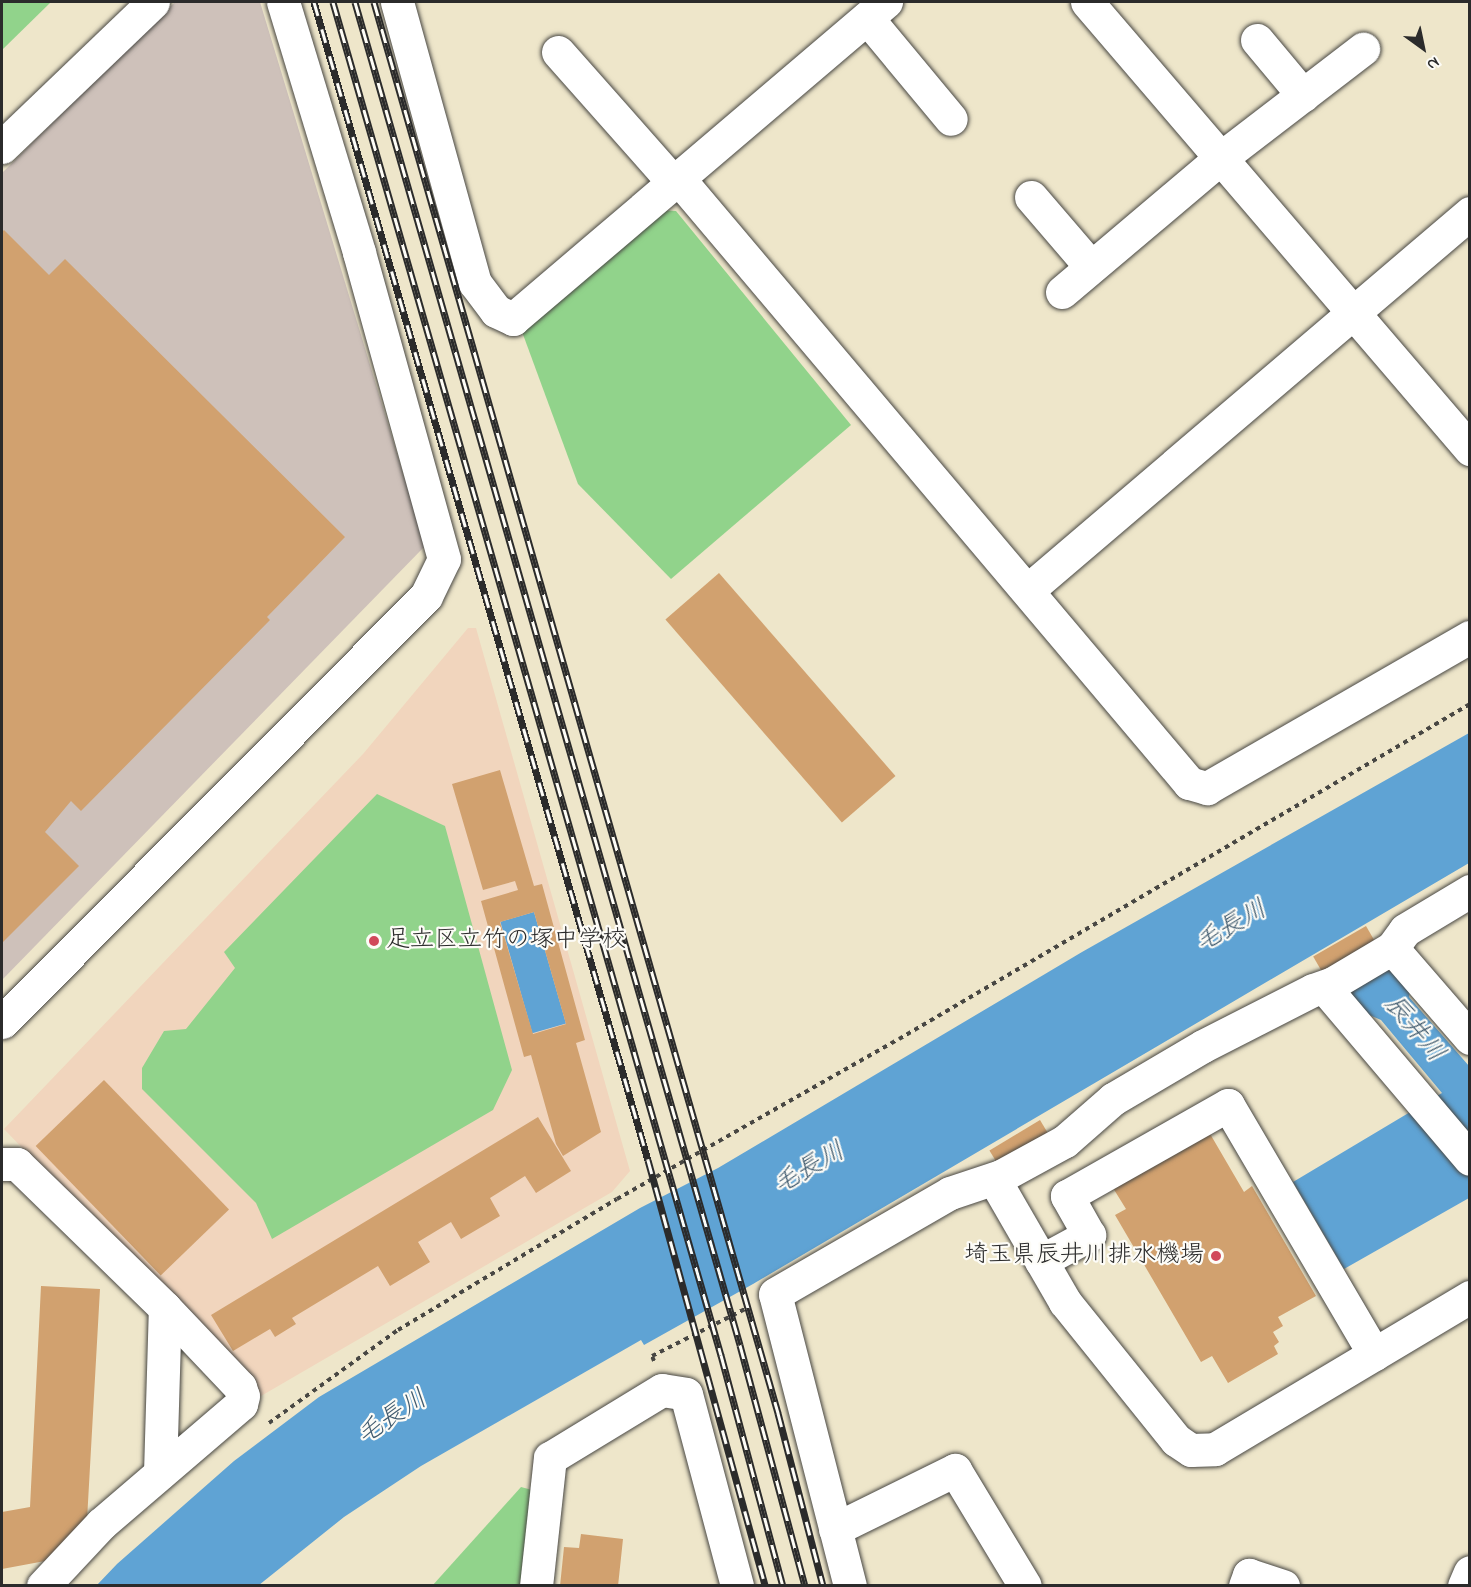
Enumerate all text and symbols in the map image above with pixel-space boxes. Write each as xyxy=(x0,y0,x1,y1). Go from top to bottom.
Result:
north arrow xyxy=(1393,18,1453,78)
text: N xyxy=(1422,50,1444,76)
water label: 毛長川 xyxy=(1190,895,1274,961)
place label: 足立区立竹の塚中学校 xyxy=(386,927,626,955)
marker: 足立区立竹の塚中学校 xyxy=(367,934,381,948)
water label: 辰井川 xyxy=(1376,990,1450,1070)
water label: 毛長川 xyxy=(768,1137,852,1203)
place label: 埼玉県辰井川排水機場 xyxy=(964,1242,1204,1270)
marker: 埼玉県辰井川排水機場 xyxy=(1209,1249,1223,1263)
water label: 毛長川 xyxy=(352,1385,434,1453)

